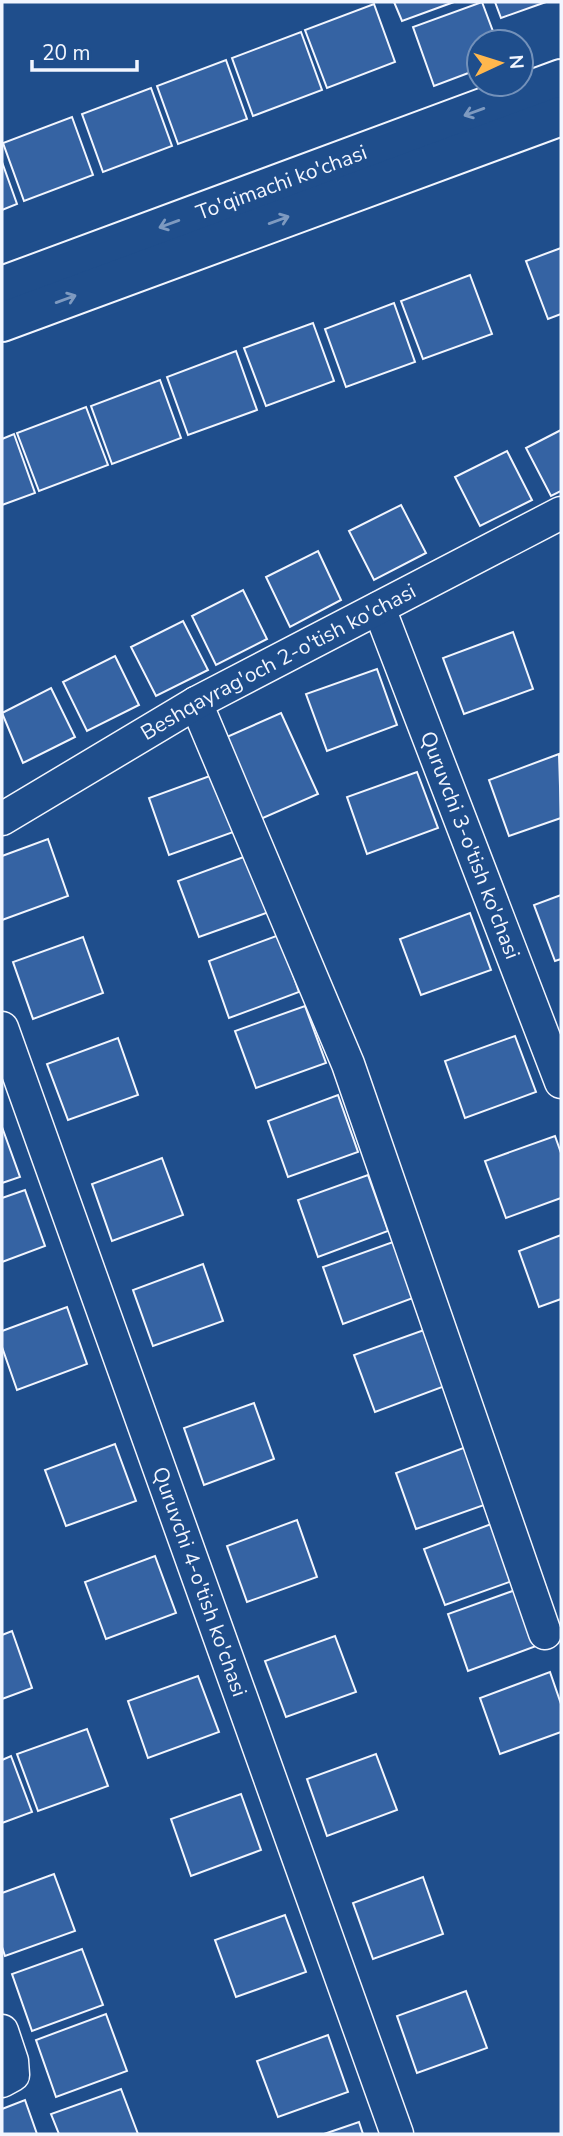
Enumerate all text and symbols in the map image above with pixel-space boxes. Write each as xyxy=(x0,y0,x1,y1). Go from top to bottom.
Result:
scale bar xyxy=(32,28,136,72)
north arrow xyxy=(465,28,535,98)
text: 20 m xyxy=(42,39,91,67)
text: N xyxy=(502,54,529,70)
one-way arrow xyxy=(464,106,486,119)
street label: To'qimachi ko'chasi xyxy=(192,138,371,227)
one-way arrow xyxy=(268,213,290,225)
one-way arrow xyxy=(158,219,180,231)
one-way arrow xyxy=(54,292,76,304)
street label: Beshqayrag'och 2-o'tish ko'chasi xyxy=(136,577,421,747)
street label: Quruvchi 3-o'tish ko'chasi xyxy=(414,727,527,963)
street label: Quruvchi 4-o'tish ko'chasi xyxy=(146,1463,254,1700)

